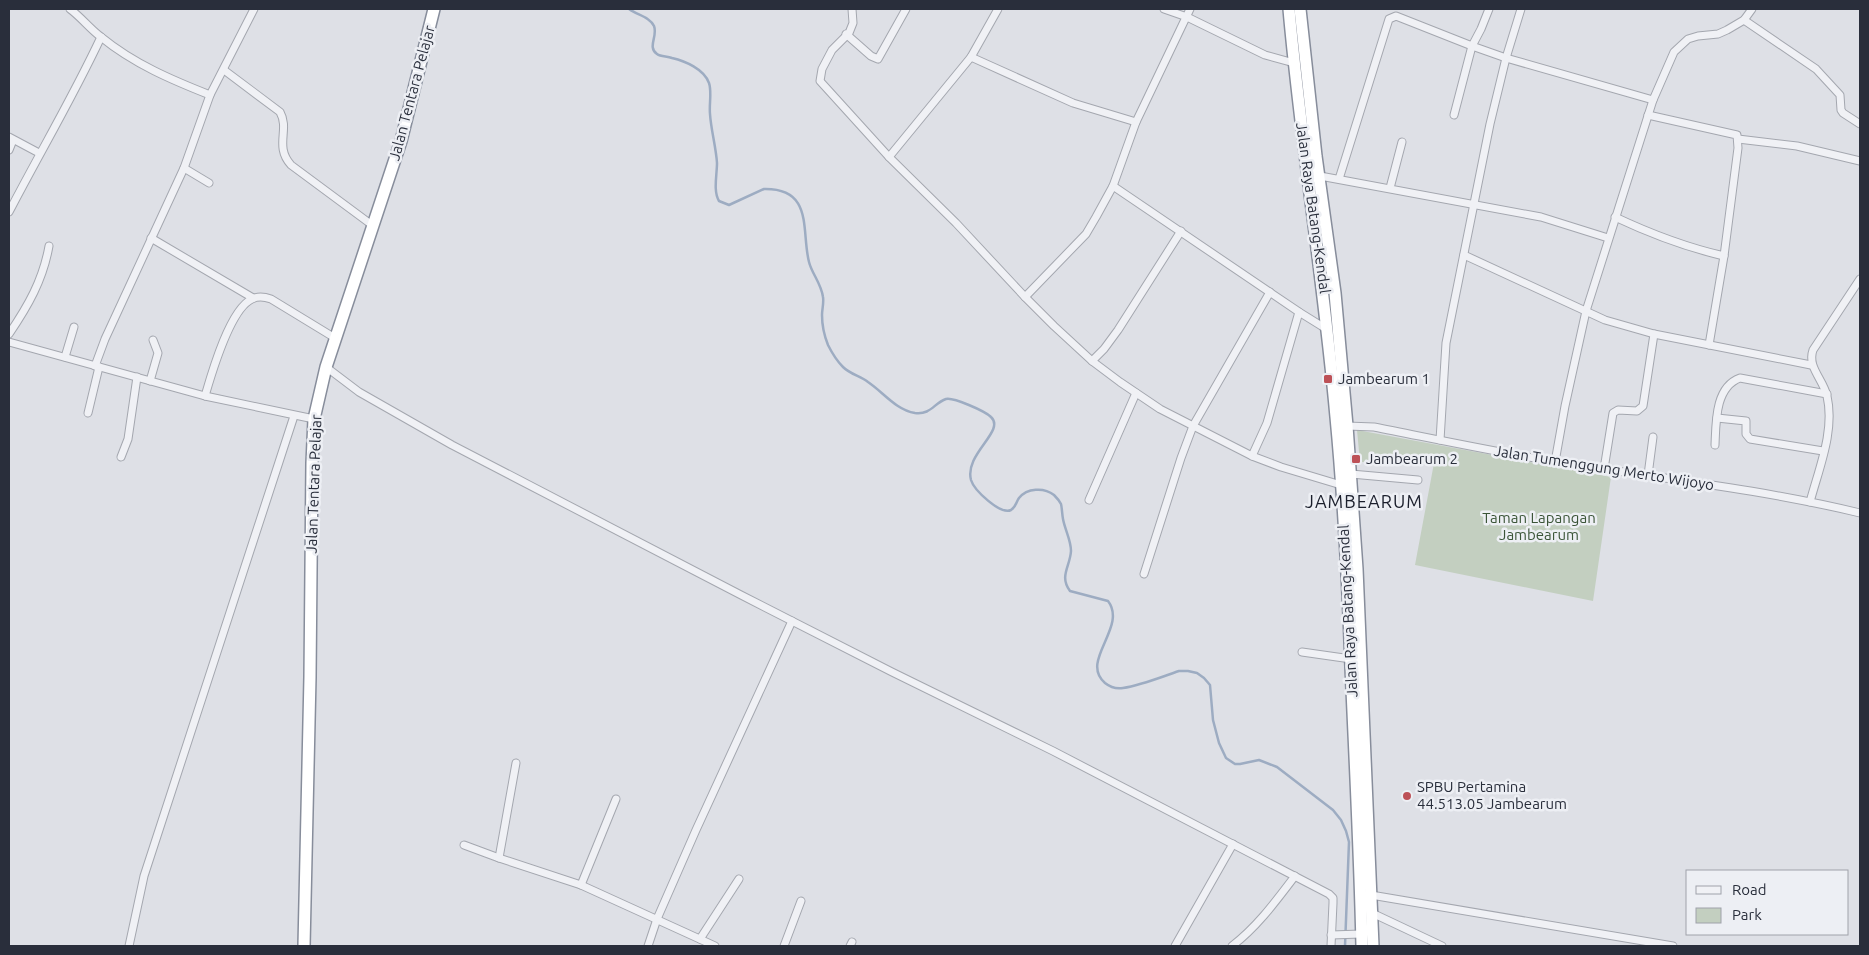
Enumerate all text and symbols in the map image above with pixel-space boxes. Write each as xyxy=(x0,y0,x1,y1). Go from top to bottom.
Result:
street label: Jalan Tentara Pelajar xyxy=(385,23,438,162)
street label: Jalan Raya Batang-Kendal xyxy=(1293,121,1334,295)
place label: Jambearum 1 xyxy=(1338,370,1430,387)
marker: Jambearum 1 xyxy=(1322,373,1334,385)
street label: Jalan Tentara Pelajar xyxy=(303,414,324,554)
street label: Jalan Tumenggung Merto Wijoyo xyxy=(1493,442,1715,493)
place label: Jambearum 2 xyxy=(1366,450,1458,467)
marker: Jambearum 2 xyxy=(1350,453,1362,465)
district label: JAMBEARUM xyxy=(1305,491,1423,511)
park label: Taman Lapangan Jambearum xyxy=(1482,509,1596,543)
street label: Jalan Raya Batang-Kendal xyxy=(1334,524,1361,698)
place label: SPBU Pertamina 44.513.05 Jambearum xyxy=(1417,778,1567,812)
marker: SPBU Pertamina 44.513.05 Jambearum xyxy=(1401,790,1413,802)
legend xyxy=(1686,870,1849,935)
text: Road xyxy=(1732,881,1767,898)
text: Park xyxy=(1732,906,1762,923)

